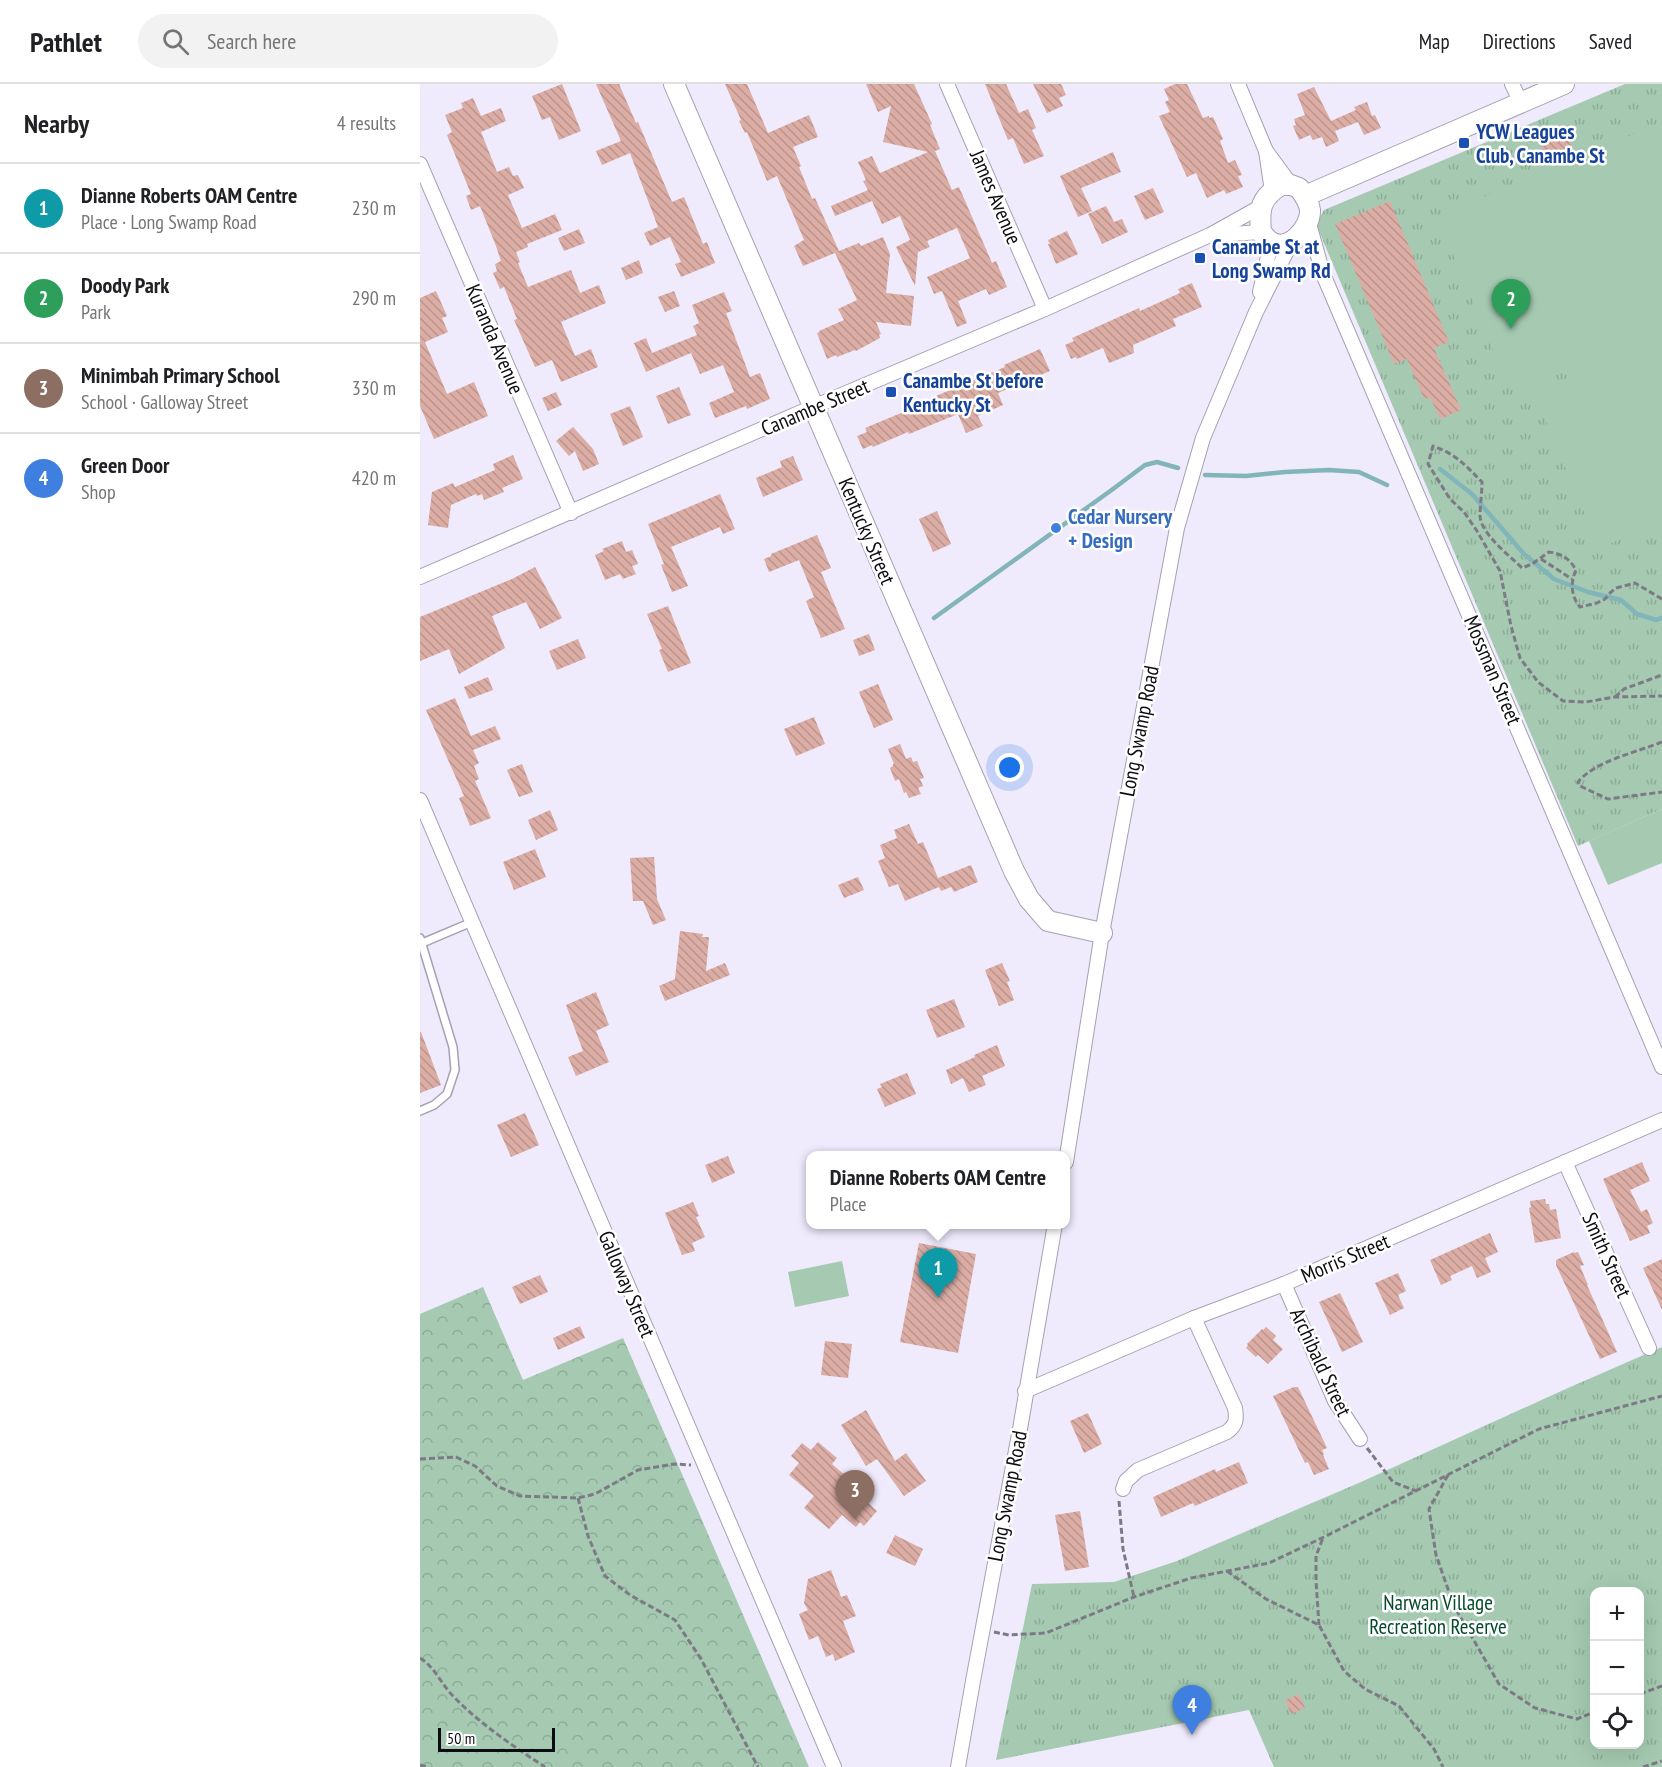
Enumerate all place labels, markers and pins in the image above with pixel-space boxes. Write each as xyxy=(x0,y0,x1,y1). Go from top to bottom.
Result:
place label: YCW Leagues Club, Canambe St xyxy=(1475,118,1605,169)
marker: YCW Leagues Club, Canambe St xyxy=(1457,136,1471,150)
place label: Canambe St at Long Swamp Rd xyxy=(1212,233,1331,284)
marker: Canambe St at Long Swamp Rd xyxy=(1193,251,1207,265)
pin: 2 xyxy=(1492,280,1530,329)
place label: Canambe St before Kentucky St xyxy=(903,367,1044,418)
marker: Canambe St before Kentucky St xyxy=(884,385,898,399)
place label: Cedar Nursery + Design xyxy=(1068,503,1173,554)
marker: Cedar Nursery + Design xyxy=(1049,521,1063,535)
pin: 1 xyxy=(918,1248,958,1298)
pin: 3 xyxy=(836,1470,874,1520)
pin: 4 xyxy=(1172,1686,1212,1735)

